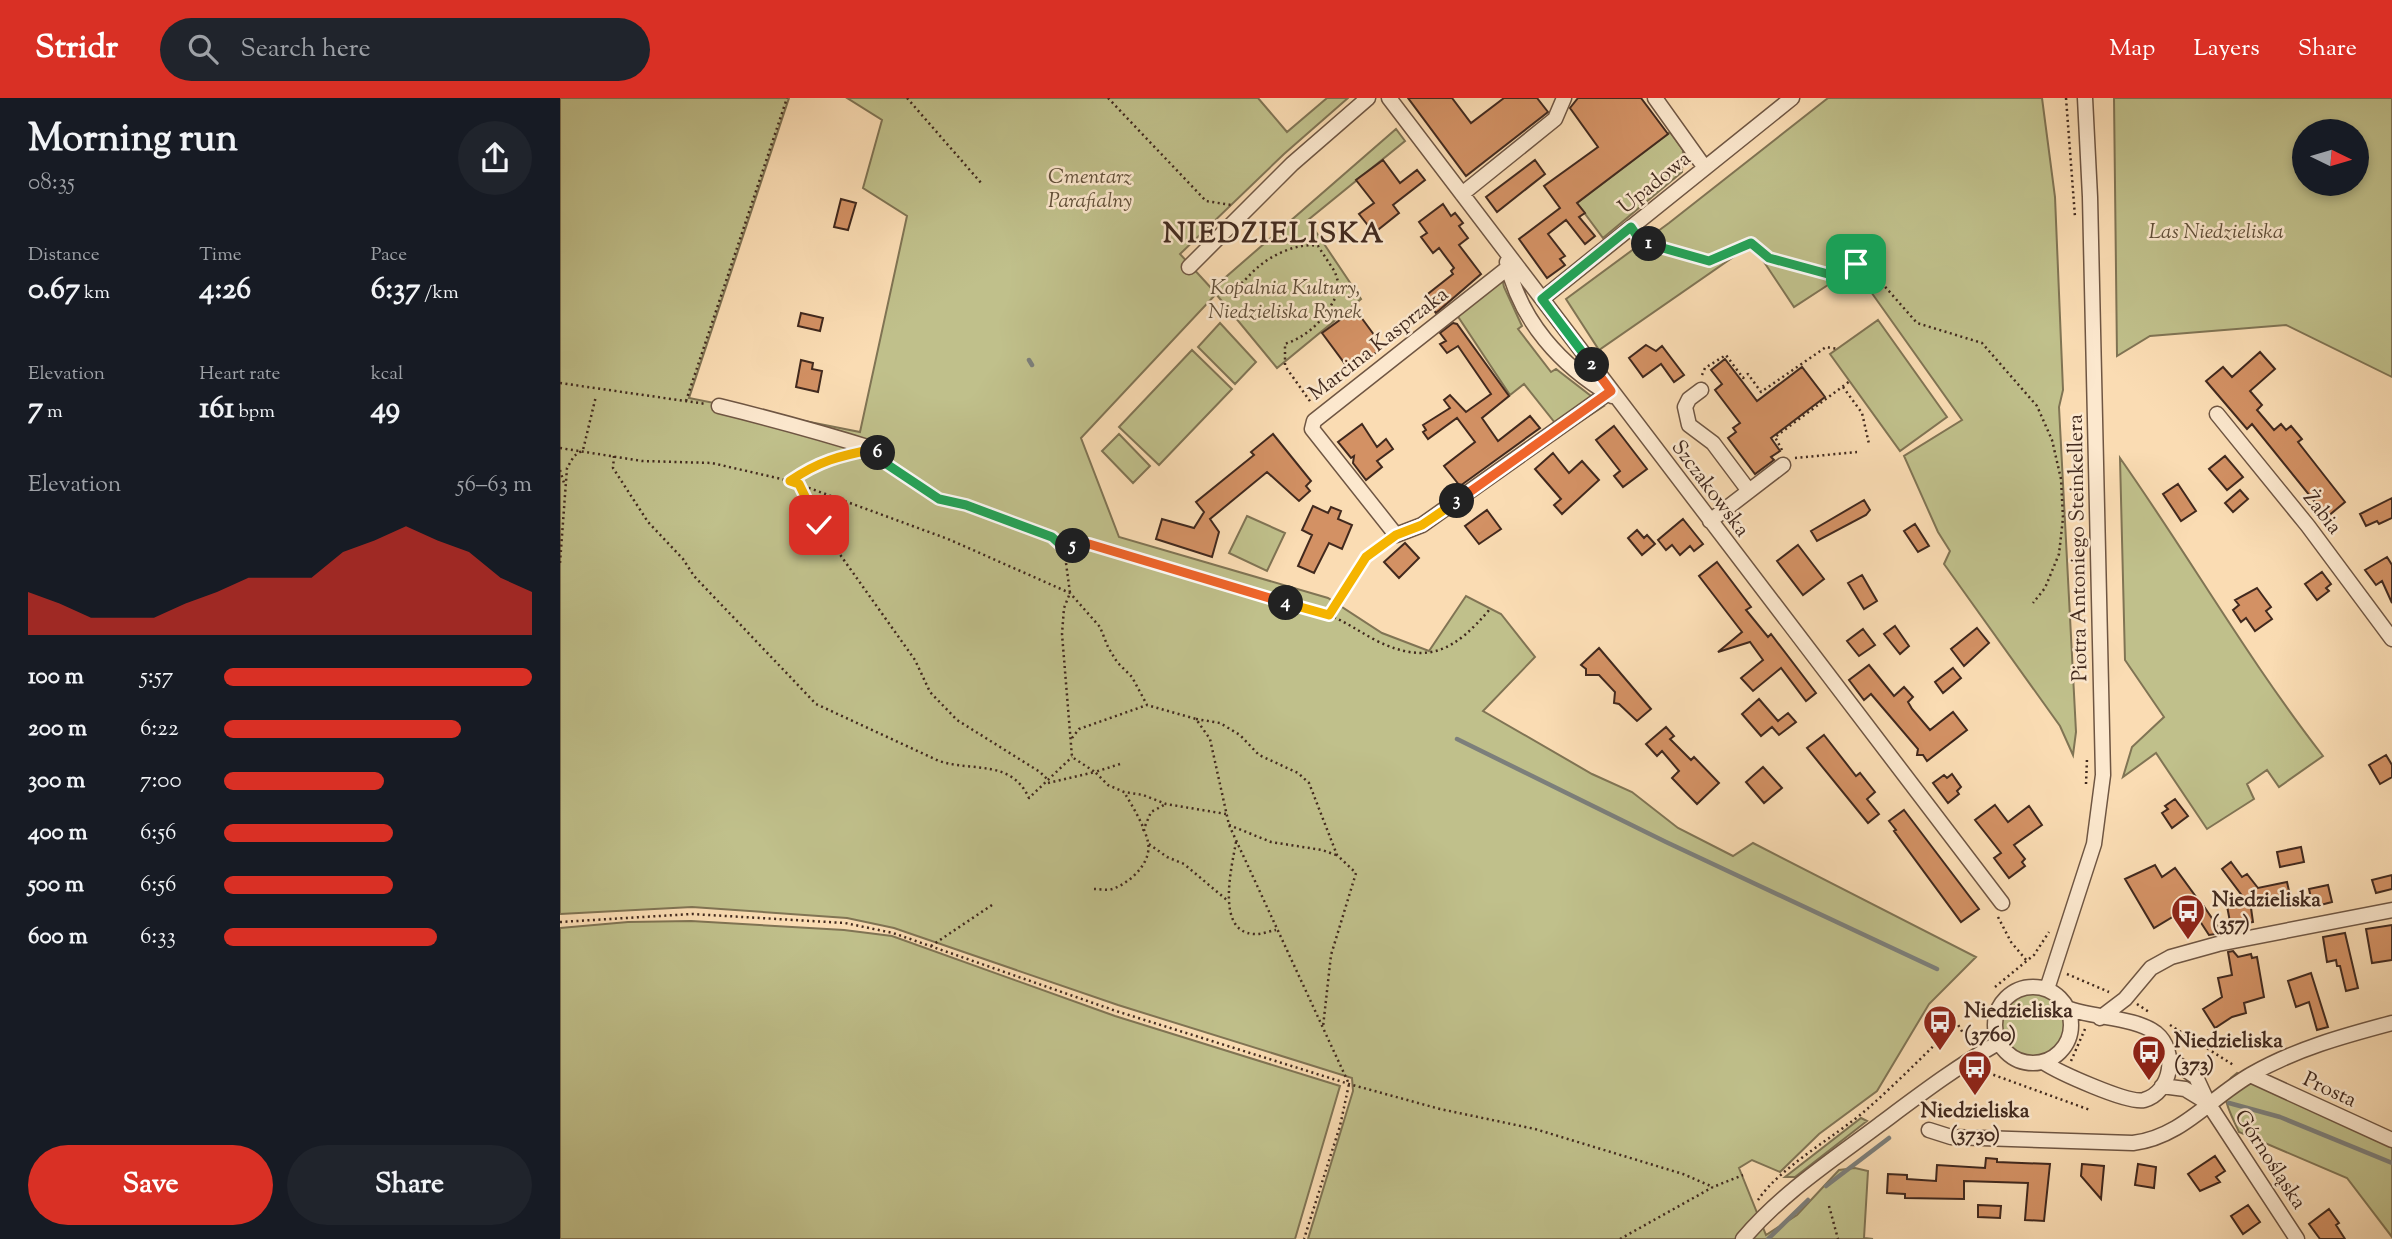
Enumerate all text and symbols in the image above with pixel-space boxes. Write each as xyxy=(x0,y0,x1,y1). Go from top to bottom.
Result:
search box xyxy=(160,18,650,81)
text: Stridr xyxy=(35,25,118,73)
icon: search xyxy=(184,30,222,68)
text: Search here xyxy=(240,31,371,68)
text: Map xyxy=(2109,32,2155,66)
text: Layers xyxy=(2193,32,2260,66)
text: Share xyxy=(2298,32,2357,66)
text: Morning run xyxy=(28,114,238,168)
north arrow xyxy=(2292,119,2370,196)
map controls xyxy=(2292,119,2369,196)
button: share xyxy=(458,121,532,195)
street label: Upadowa xyxy=(1612,145,1698,222)
park label: Cmentarz Parafialny xyxy=(1048,163,1132,217)
text: 08:35 xyxy=(28,167,75,200)
district label: NIEDZIELISKA xyxy=(1163,215,1385,255)
park label: Las Niedzieliska xyxy=(2148,218,2284,248)
pin: 1 xyxy=(1632,226,1666,262)
text: 1 xyxy=(1645,230,1652,257)
pin xyxy=(1826,234,1886,294)
text: Distance xyxy=(28,242,100,269)
text: Time xyxy=(199,242,242,269)
text: Pace xyxy=(371,242,407,269)
icon: arrive xyxy=(1837,245,1875,283)
text: 0.67 xyxy=(28,269,80,312)
text: 4:26 xyxy=(199,269,251,312)
text: 6:37 xyxy=(371,269,420,312)
park label: Kopalnia Kultury, Niedzieliska Rynek xyxy=(1208,274,1363,328)
text: km xyxy=(80,280,110,307)
text: /km xyxy=(420,280,459,307)
street label: Marcina Kasprzaka xyxy=(1303,280,1456,409)
pin: 2 xyxy=(1574,348,1610,382)
text: 2 xyxy=(1587,351,1596,378)
text: Elevation xyxy=(28,361,105,388)
text: Heart rate xyxy=(199,361,280,388)
text: kcal xyxy=(371,361,403,388)
text: 7 xyxy=(28,388,43,431)
text: 161 xyxy=(199,388,234,431)
text: 49 xyxy=(371,388,400,431)
text: m xyxy=(43,399,63,426)
text: bpm xyxy=(234,399,275,426)
street label: Piotra Antoniego Steinkellera xyxy=(2062,414,2096,682)
street label: Szczakowska xyxy=(1663,434,1756,544)
pin: 6 xyxy=(860,436,896,470)
text: 6 xyxy=(873,439,882,466)
text: Elevation xyxy=(28,469,121,502)
text: 56–63 m xyxy=(457,469,532,502)
pin: 3 xyxy=(1440,484,1474,518)
street label: Żabia xyxy=(2295,485,2348,542)
text: 3 xyxy=(1453,487,1460,514)
pin xyxy=(789,495,849,555)
icon: check xyxy=(800,506,838,544)
pin: 5 xyxy=(1056,528,1090,564)
text: 5 xyxy=(1069,532,1076,559)
pin: 4 xyxy=(1268,586,1304,620)
text: 4 xyxy=(1281,589,1290,616)
text: 100 m xyxy=(28,661,84,694)
text: 5:57 xyxy=(140,661,173,694)
text: 200 m xyxy=(28,713,87,746)
text: 6:22 xyxy=(140,713,179,746)
text: 300 m xyxy=(28,765,85,798)
text: 7:00 xyxy=(140,765,182,798)
text: 400 m xyxy=(28,817,88,850)
text: 6:56 xyxy=(140,817,176,850)
text: 500 m xyxy=(28,869,84,902)
text: 6:56 xyxy=(140,869,176,902)
place label: Niedzieliska (357) xyxy=(2212,886,2321,940)
bus stop icon: Niedzieliska (357) xyxy=(2169,892,2207,941)
text: 600 m xyxy=(28,921,88,954)
text: 6:33 xyxy=(140,921,176,954)
place label: Niedzieliska (3760) xyxy=(1964,997,2073,1051)
bus stop icon: Niedzieliska (3760) xyxy=(1921,1003,1959,1052)
place label: Niedzieliska (373) xyxy=(2174,1027,2283,1081)
bus stop icon: Niedzieliska (373) xyxy=(2130,1033,2168,1082)
bus stop icon: Niedzieliska (3730) xyxy=(1956,1048,1994,1097)
street label: Prosta xyxy=(2297,1065,2361,1116)
place label: Niedzieliska (3730) xyxy=(1921,1097,2030,1151)
street label: Górnośląska xyxy=(2226,1104,2313,1216)
button: Save xyxy=(28,1145,273,1225)
button: Share xyxy=(287,1145,532,1225)

